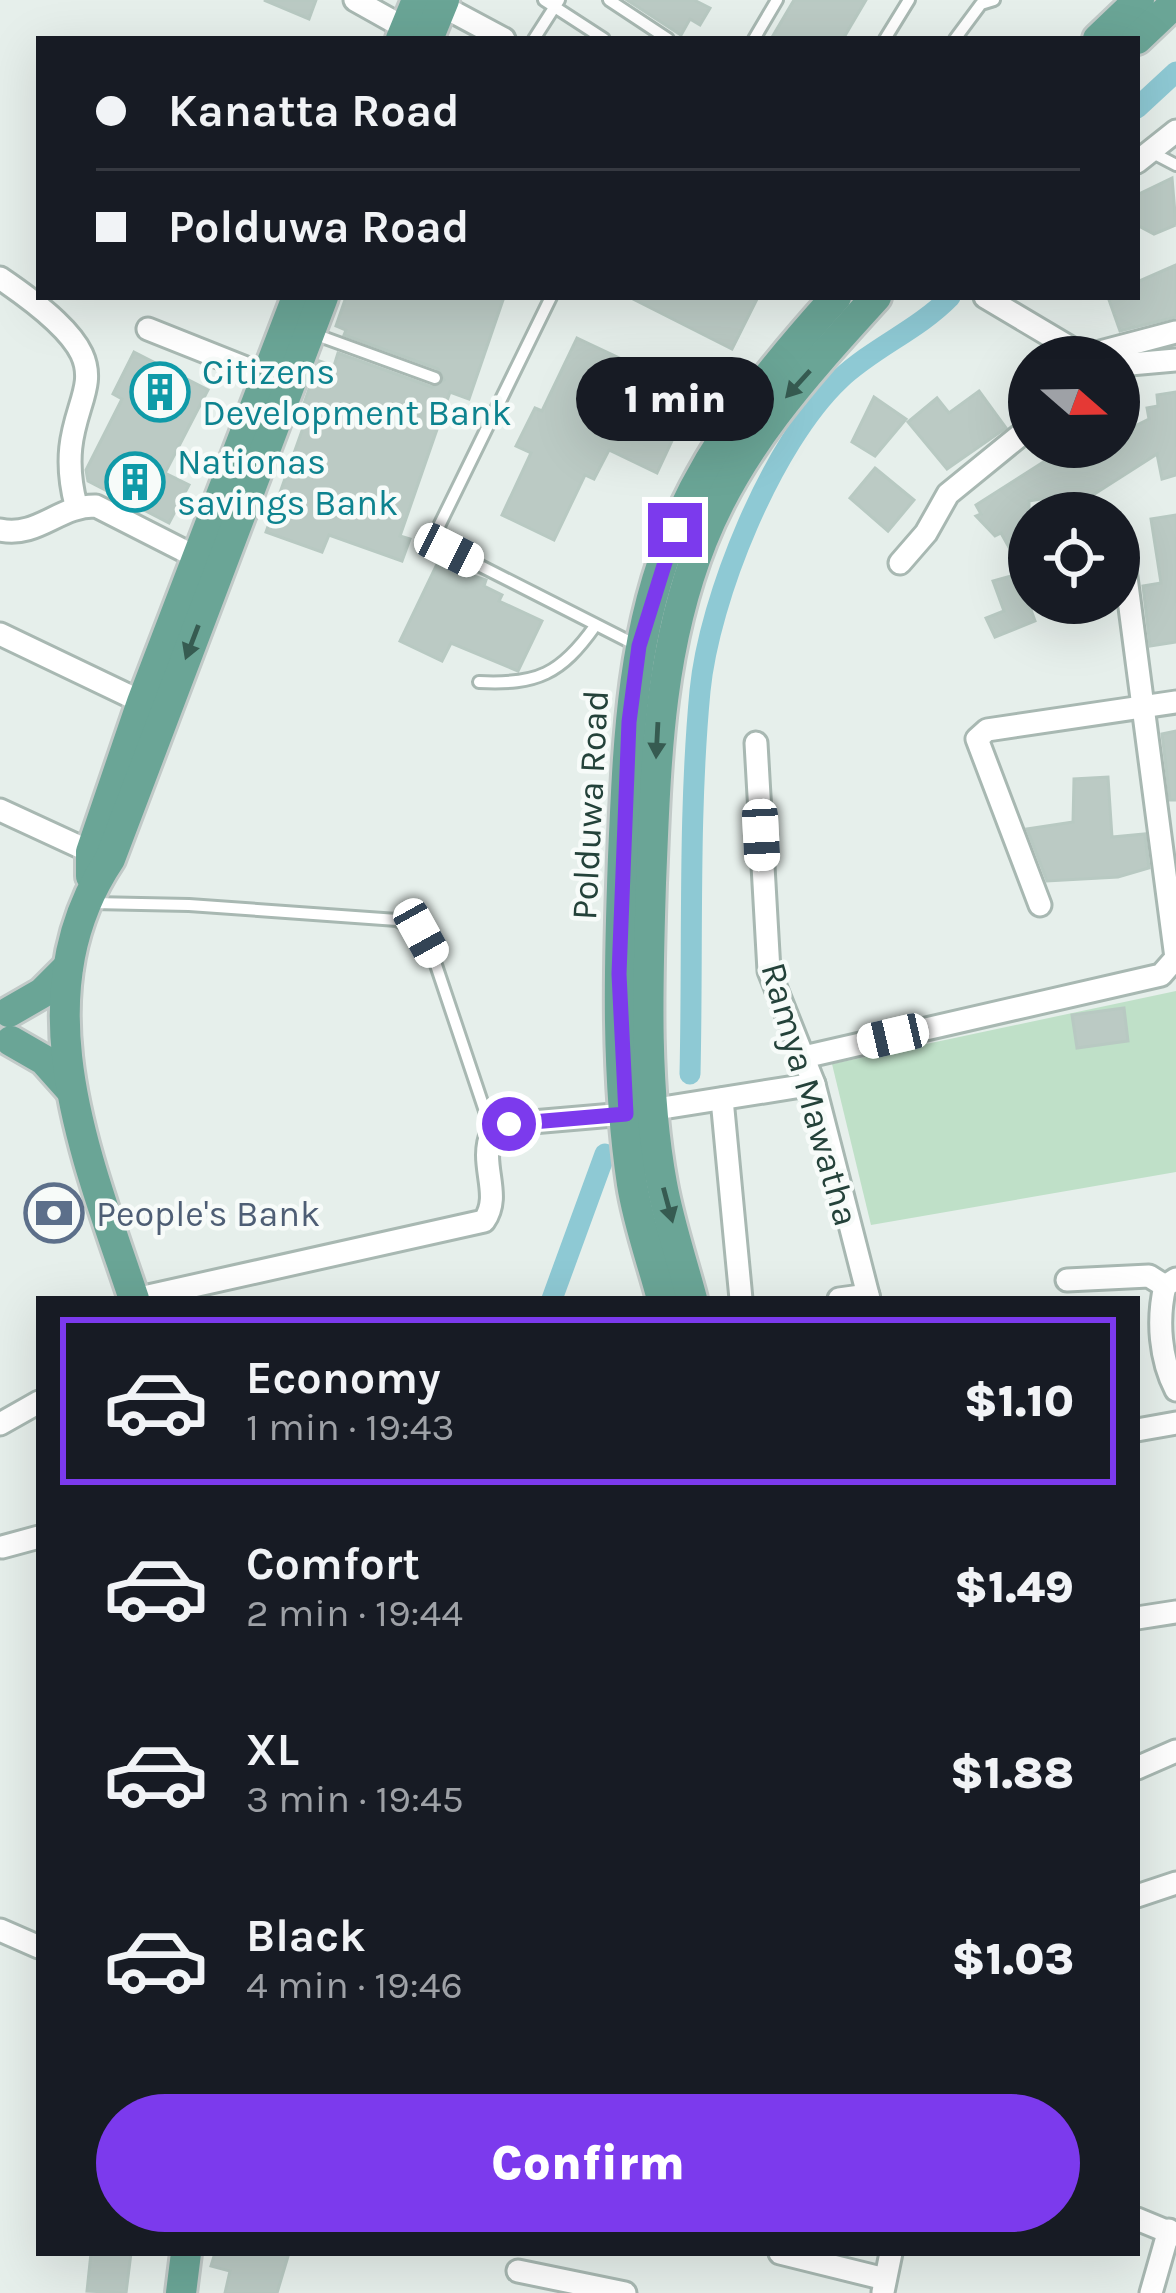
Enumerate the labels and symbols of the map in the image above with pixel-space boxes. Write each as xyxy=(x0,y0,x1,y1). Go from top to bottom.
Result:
north arrow xyxy=(1008,336,1140,468)
place label: Citizens Development Bank xyxy=(202,351,512,434)
callout: 1 min xyxy=(576,356,774,440)
building icon: Citizens Development Bank xyxy=(129,361,191,423)
one-way arrow xyxy=(785,369,812,398)
place label: Nationas savings Bank xyxy=(177,441,398,524)
building icon: Nationas savings Bank xyxy=(104,451,166,513)
route end xyxy=(648,503,702,557)
car xyxy=(409,518,489,582)
one-way arrow xyxy=(181,624,200,660)
street label: Polduwa Road xyxy=(563,689,617,921)
one-way arrow xyxy=(647,722,666,760)
car xyxy=(741,798,781,872)
car xyxy=(388,893,454,973)
street label: Ramya Mawatha xyxy=(752,958,868,1231)
car xyxy=(854,1010,932,1062)
route start xyxy=(482,1097,536,1151)
bank icon: People's Bank xyxy=(23,1182,85,1244)
one-way arrow xyxy=(659,1187,678,1224)
place label: People's Bank xyxy=(96,1193,320,1235)

